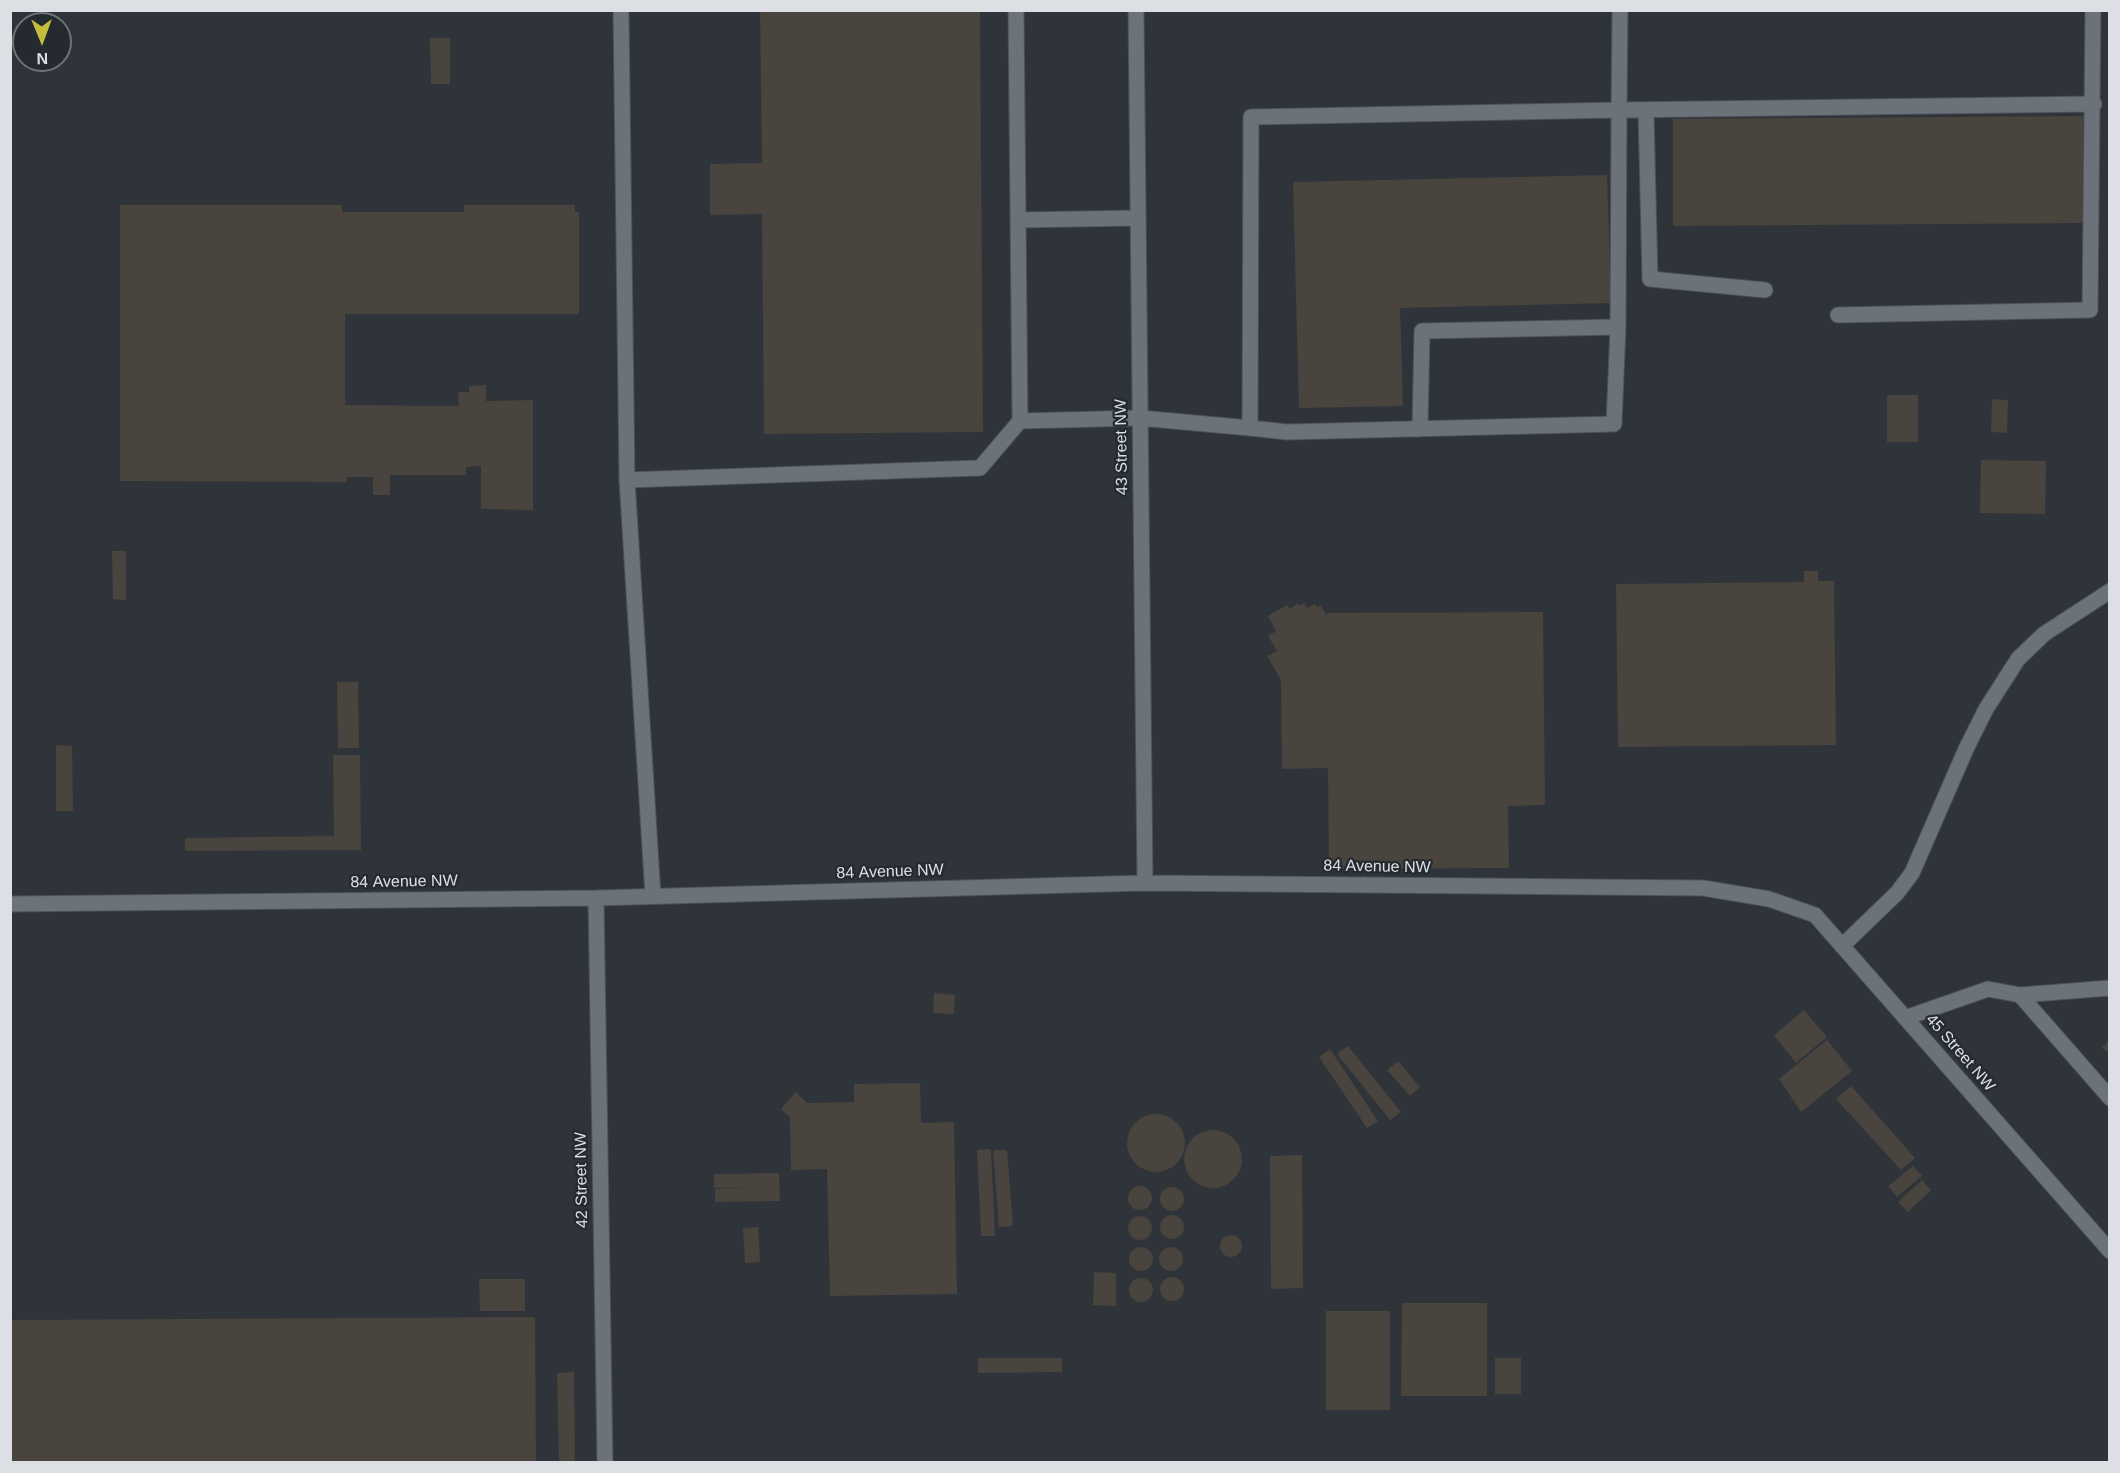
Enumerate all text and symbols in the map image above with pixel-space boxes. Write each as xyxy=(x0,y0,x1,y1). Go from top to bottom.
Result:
north arrow xyxy=(12,12,72,72)
text: N xyxy=(36,50,48,67)
street label: 43 Street NW xyxy=(1112,399,1132,495)
street label: 84 Avenue NW xyxy=(1323,856,1431,878)
street label: 84 Avenue NW xyxy=(836,861,944,883)
street label: 84 Avenue NW xyxy=(350,871,458,893)
street label: 45 Street NW xyxy=(1921,1010,1999,1096)
street label: 42 Street NW xyxy=(572,1132,592,1228)

